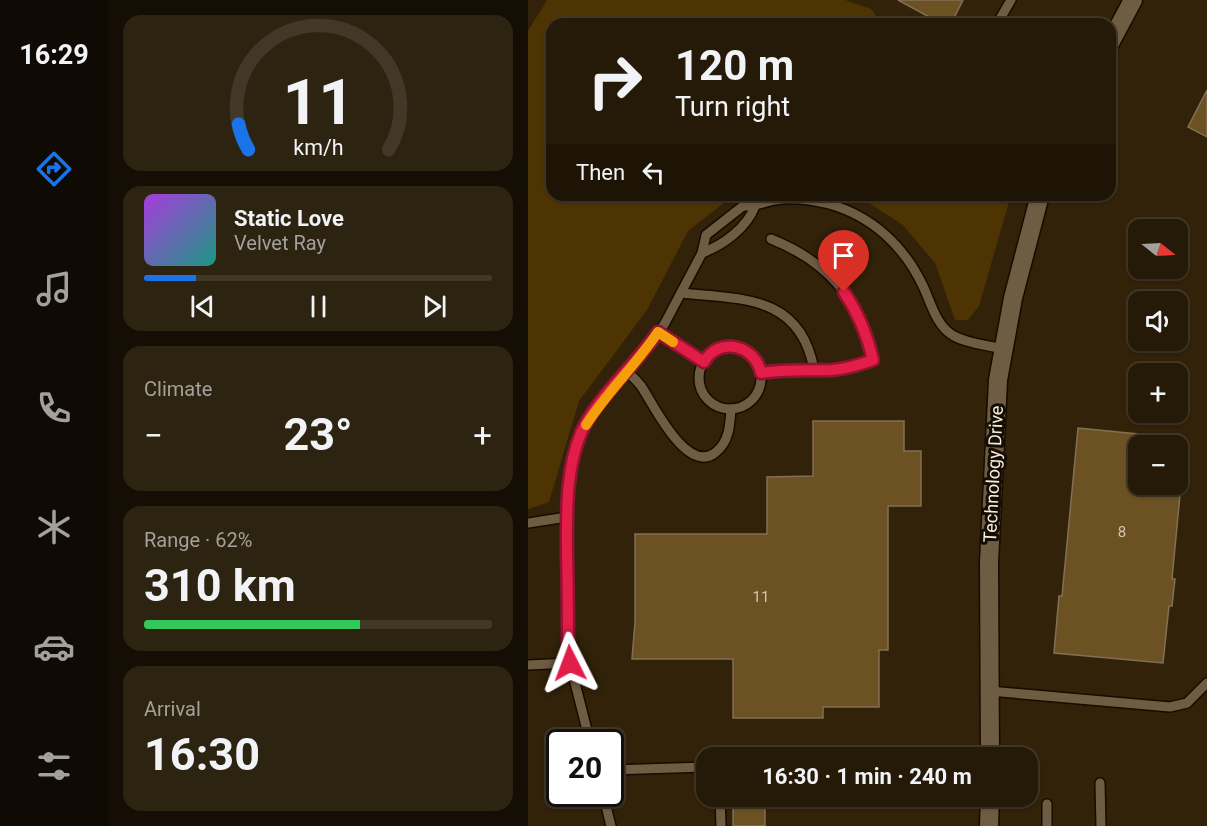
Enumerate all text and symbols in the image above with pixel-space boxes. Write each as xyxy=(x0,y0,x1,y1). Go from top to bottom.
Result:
text: 16:29 xyxy=(19,39,89,71)
text: 120 m xyxy=(675,41,794,90)
icon: right xyxy=(576,42,654,120)
text: 11 xyxy=(282,66,354,139)
text: Turn right xyxy=(675,91,790,123)
text: km/h xyxy=(293,135,343,160)
icon: directions xyxy=(33,148,75,190)
icon: left xyxy=(637,156,670,189)
text: Then xyxy=(576,160,625,185)
text: Static Love xyxy=(234,206,344,231)
north arrow xyxy=(1128,219,1188,279)
map controls xyxy=(1128,219,1188,495)
pin xyxy=(818,230,869,292)
text: Velvet Ray xyxy=(234,231,326,255)
icon: arrive xyxy=(827,239,860,272)
icon: music xyxy=(33,268,75,310)
icon: previous xyxy=(186,290,219,323)
icon: pause xyxy=(302,290,335,323)
icon: next xyxy=(418,290,451,323)
button: sound xyxy=(1128,291,1188,351)
button: + xyxy=(1128,363,1188,423)
text: Climate xyxy=(144,377,212,401)
icon: phone xyxy=(33,387,75,429)
street label: Technology Drive xyxy=(979,405,1007,543)
text: 23° xyxy=(283,408,353,461)
text: − xyxy=(144,416,163,455)
text: + xyxy=(473,416,492,455)
button: − xyxy=(1128,435,1188,495)
icon: climate xyxy=(33,506,75,548)
house number: 8 xyxy=(1118,523,1126,541)
text: Range · 62% xyxy=(144,528,252,552)
text: 310 km xyxy=(144,559,296,612)
house number: 11 xyxy=(753,588,769,606)
icon: car xyxy=(33,626,75,668)
position arrow xyxy=(538,631,602,695)
text: Arrival xyxy=(144,697,201,721)
text: 16:30 xyxy=(144,728,260,781)
speed limit sign: 20 xyxy=(546,729,624,807)
icon: filters xyxy=(33,745,75,787)
text: 16:30 · 1 min · 240 m xyxy=(762,764,972,789)

